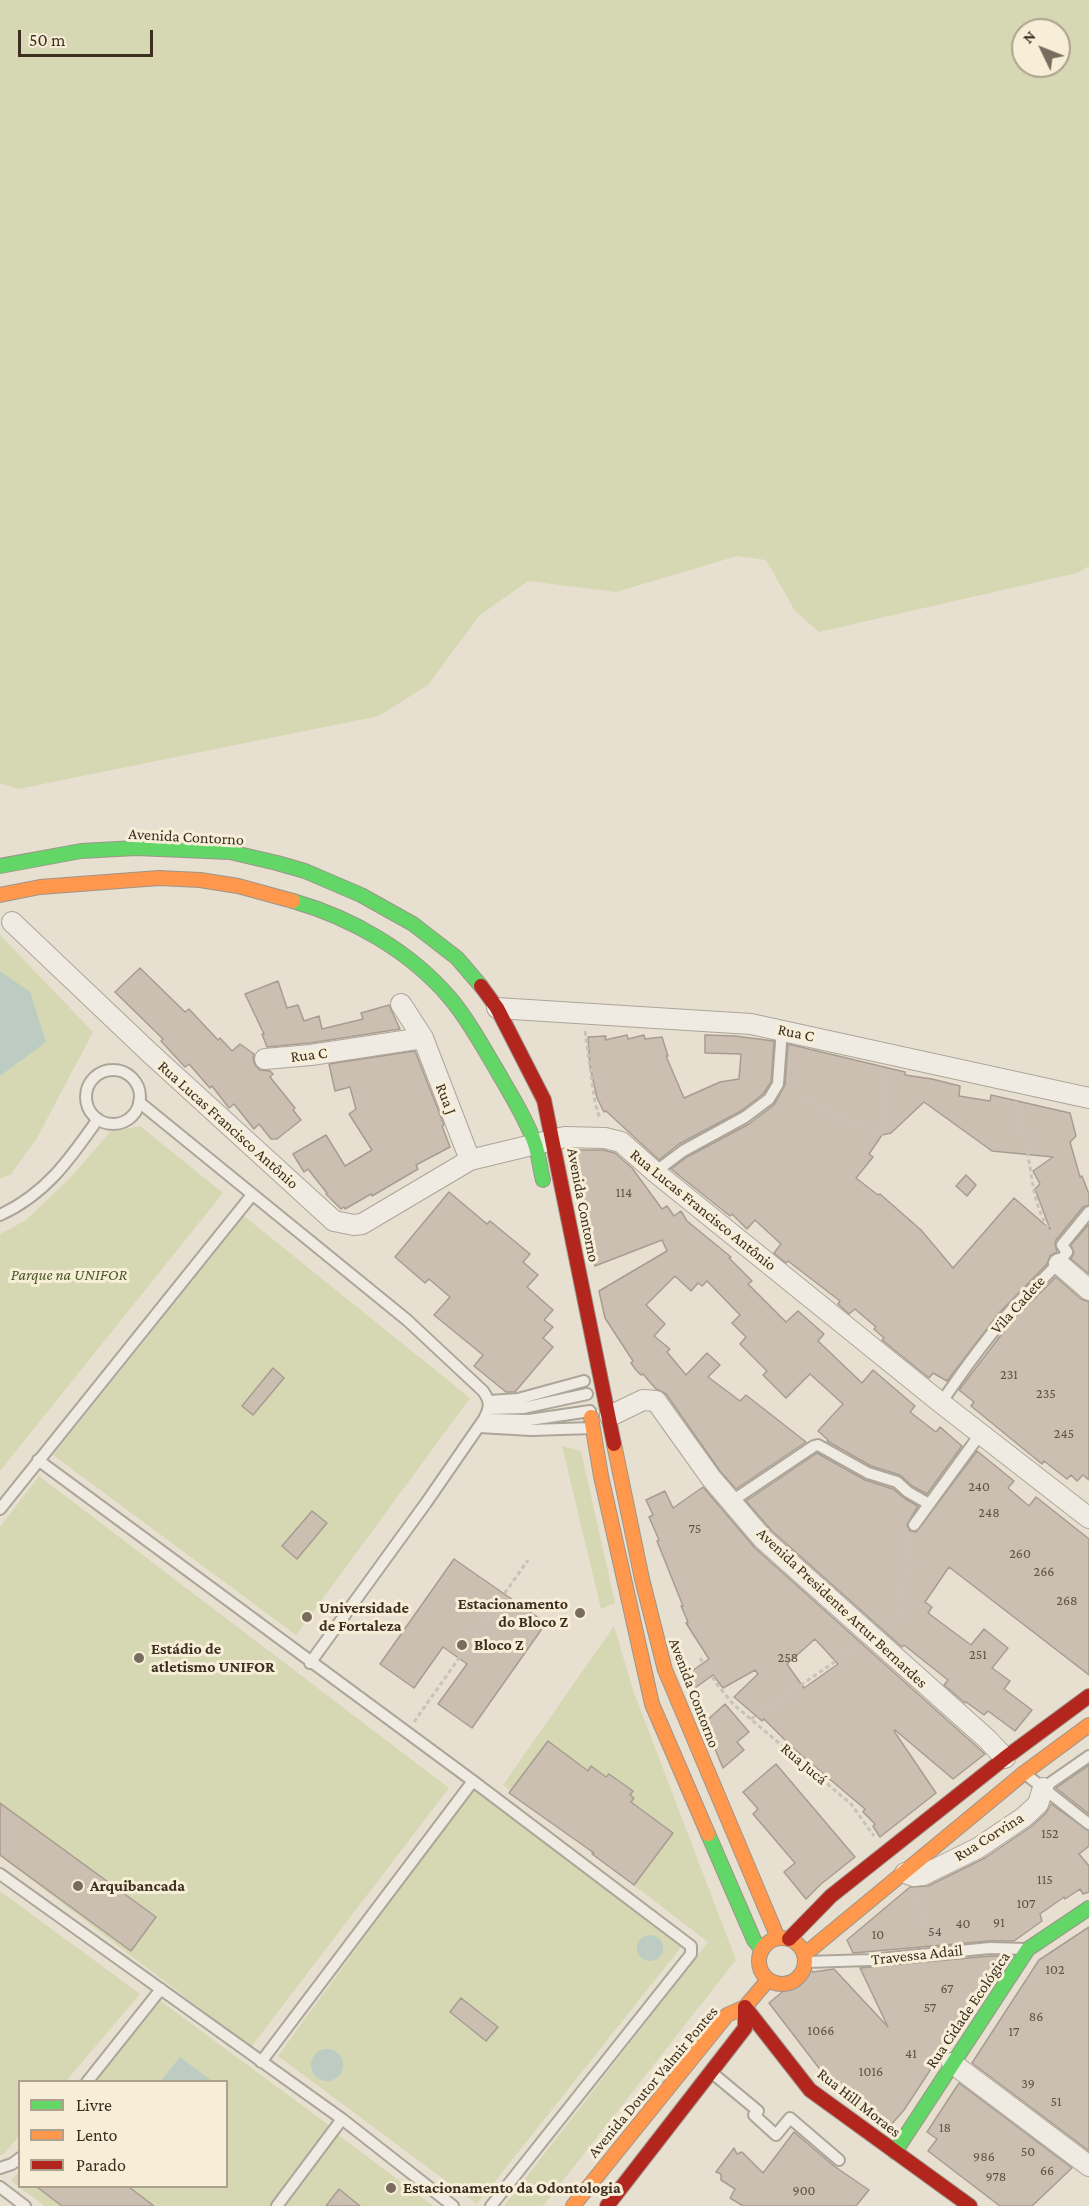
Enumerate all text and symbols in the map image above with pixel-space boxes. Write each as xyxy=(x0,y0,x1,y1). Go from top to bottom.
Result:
scale bar xyxy=(21,18,156,56)
north arrow xyxy=(1011,18,1071,78)
text: N xyxy=(1019,27,1039,47)
text: 50 m xyxy=(29,30,66,50)
street label: Avenida Contorno xyxy=(128,824,244,850)
street label: Rua C xyxy=(776,1020,816,1046)
street label: Rua C xyxy=(289,1043,329,1067)
street label: Rua Lucas Francisco Antônio xyxy=(154,1057,302,1193)
street label: Rua J xyxy=(431,1080,461,1118)
street label: Rua Lucas Francisco Antônio xyxy=(626,1145,780,1275)
street label: Avenida Contorno xyxy=(563,1146,603,1264)
house number: 114 xyxy=(616,1185,632,1201)
park label: Parque na UNIFOR xyxy=(11,1265,127,1285)
street label: Vila Cadete xyxy=(987,1272,1049,1338)
house number: 231 xyxy=(1000,1367,1018,1383)
house number: 235 xyxy=(1036,1386,1056,1402)
house number: 245 xyxy=(1054,1426,1074,1442)
house number: 240 xyxy=(968,1479,990,1495)
house number: 248 xyxy=(978,1505,1000,1521)
house number: 75 xyxy=(689,1521,701,1537)
street label: Avenida Presidente Artur Bernardes xyxy=(753,1524,931,1692)
house number: 260 xyxy=(1009,1546,1031,1562)
house number: 266 xyxy=(1034,1564,1054,1580)
house number: 268 xyxy=(1056,1593,1078,1609)
place label: Estacionamento do Bloco Z xyxy=(458,1594,568,1632)
place label: Universidade de Fortaleza xyxy=(319,1598,409,1636)
marker: Estacionamento do Bloco Z xyxy=(573,1606,587,1620)
marker: Universidade de Fortaleza xyxy=(300,1610,314,1624)
place label: Bloco Z xyxy=(474,1635,524,1655)
street label: Avenida Contorno xyxy=(664,1635,724,1751)
marker: Bloco Z xyxy=(455,1638,469,1652)
place label: Estádio de atletismo UNIFOR xyxy=(151,1639,275,1677)
house number: 251 xyxy=(969,1647,987,1663)
house number: 258 xyxy=(778,1650,798,1666)
marker: Estádio de atletismo UNIFOR xyxy=(132,1651,146,1665)
street label: Rua Jucá xyxy=(777,1739,831,1789)
street label: Rua Corvina xyxy=(951,1808,1027,1866)
house number: 152 xyxy=(1041,1826,1059,1842)
house number: 115 xyxy=(1037,1872,1053,1888)
place label: Arquibancada xyxy=(90,1876,185,1896)
marker: Arquibancada xyxy=(71,1879,85,1893)
house number: 107 xyxy=(1017,1896,1035,1912)
house number: 91 xyxy=(993,1915,1005,1931)
house number: 40 xyxy=(955,1916,971,1932)
house number: 54 xyxy=(928,1924,942,1940)
house number: 10 xyxy=(872,1927,884,1943)
street label: Travessa Adail xyxy=(870,1941,964,1969)
street label: Rua Cidade Ecológica xyxy=(922,1948,1014,2072)
house number: 102 xyxy=(1045,1962,1065,1978)
house number: 67 xyxy=(940,1981,954,1997)
house number: 57 xyxy=(924,2000,936,2016)
street label: Avenida Doutor Valmir Pontes xyxy=(584,2002,722,2162)
house number: 86 xyxy=(1029,2009,1043,2025)
house number: 1066 xyxy=(808,2023,834,2039)
house number: 17 xyxy=(1008,2024,1020,2040)
house number: 41 xyxy=(905,2046,917,2062)
street label: Rua Hill Moraes xyxy=(813,2064,905,2142)
house number: 1016 xyxy=(859,2064,883,2080)
house number: 39 xyxy=(1021,2076,1035,2092)
legend xyxy=(18,2080,228,2188)
house number: 51 xyxy=(1050,2094,1062,2110)
text: Livre xyxy=(76,2095,112,2115)
house number: 18 xyxy=(939,2120,951,2136)
text: Lento xyxy=(76,2125,117,2145)
house number: 50 xyxy=(1021,2144,1035,2160)
house number: 986 xyxy=(973,2149,995,2165)
text: Parado xyxy=(76,2155,126,2175)
house number: 66 xyxy=(1040,2163,1054,2179)
house number: 978 xyxy=(986,2169,1006,2185)
place label: Estacionamento da Odontologia xyxy=(403,2178,621,2198)
marker: Estacionamento da Odontologia xyxy=(384,2181,398,2195)
house number: 900 xyxy=(793,2183,815,2199)

